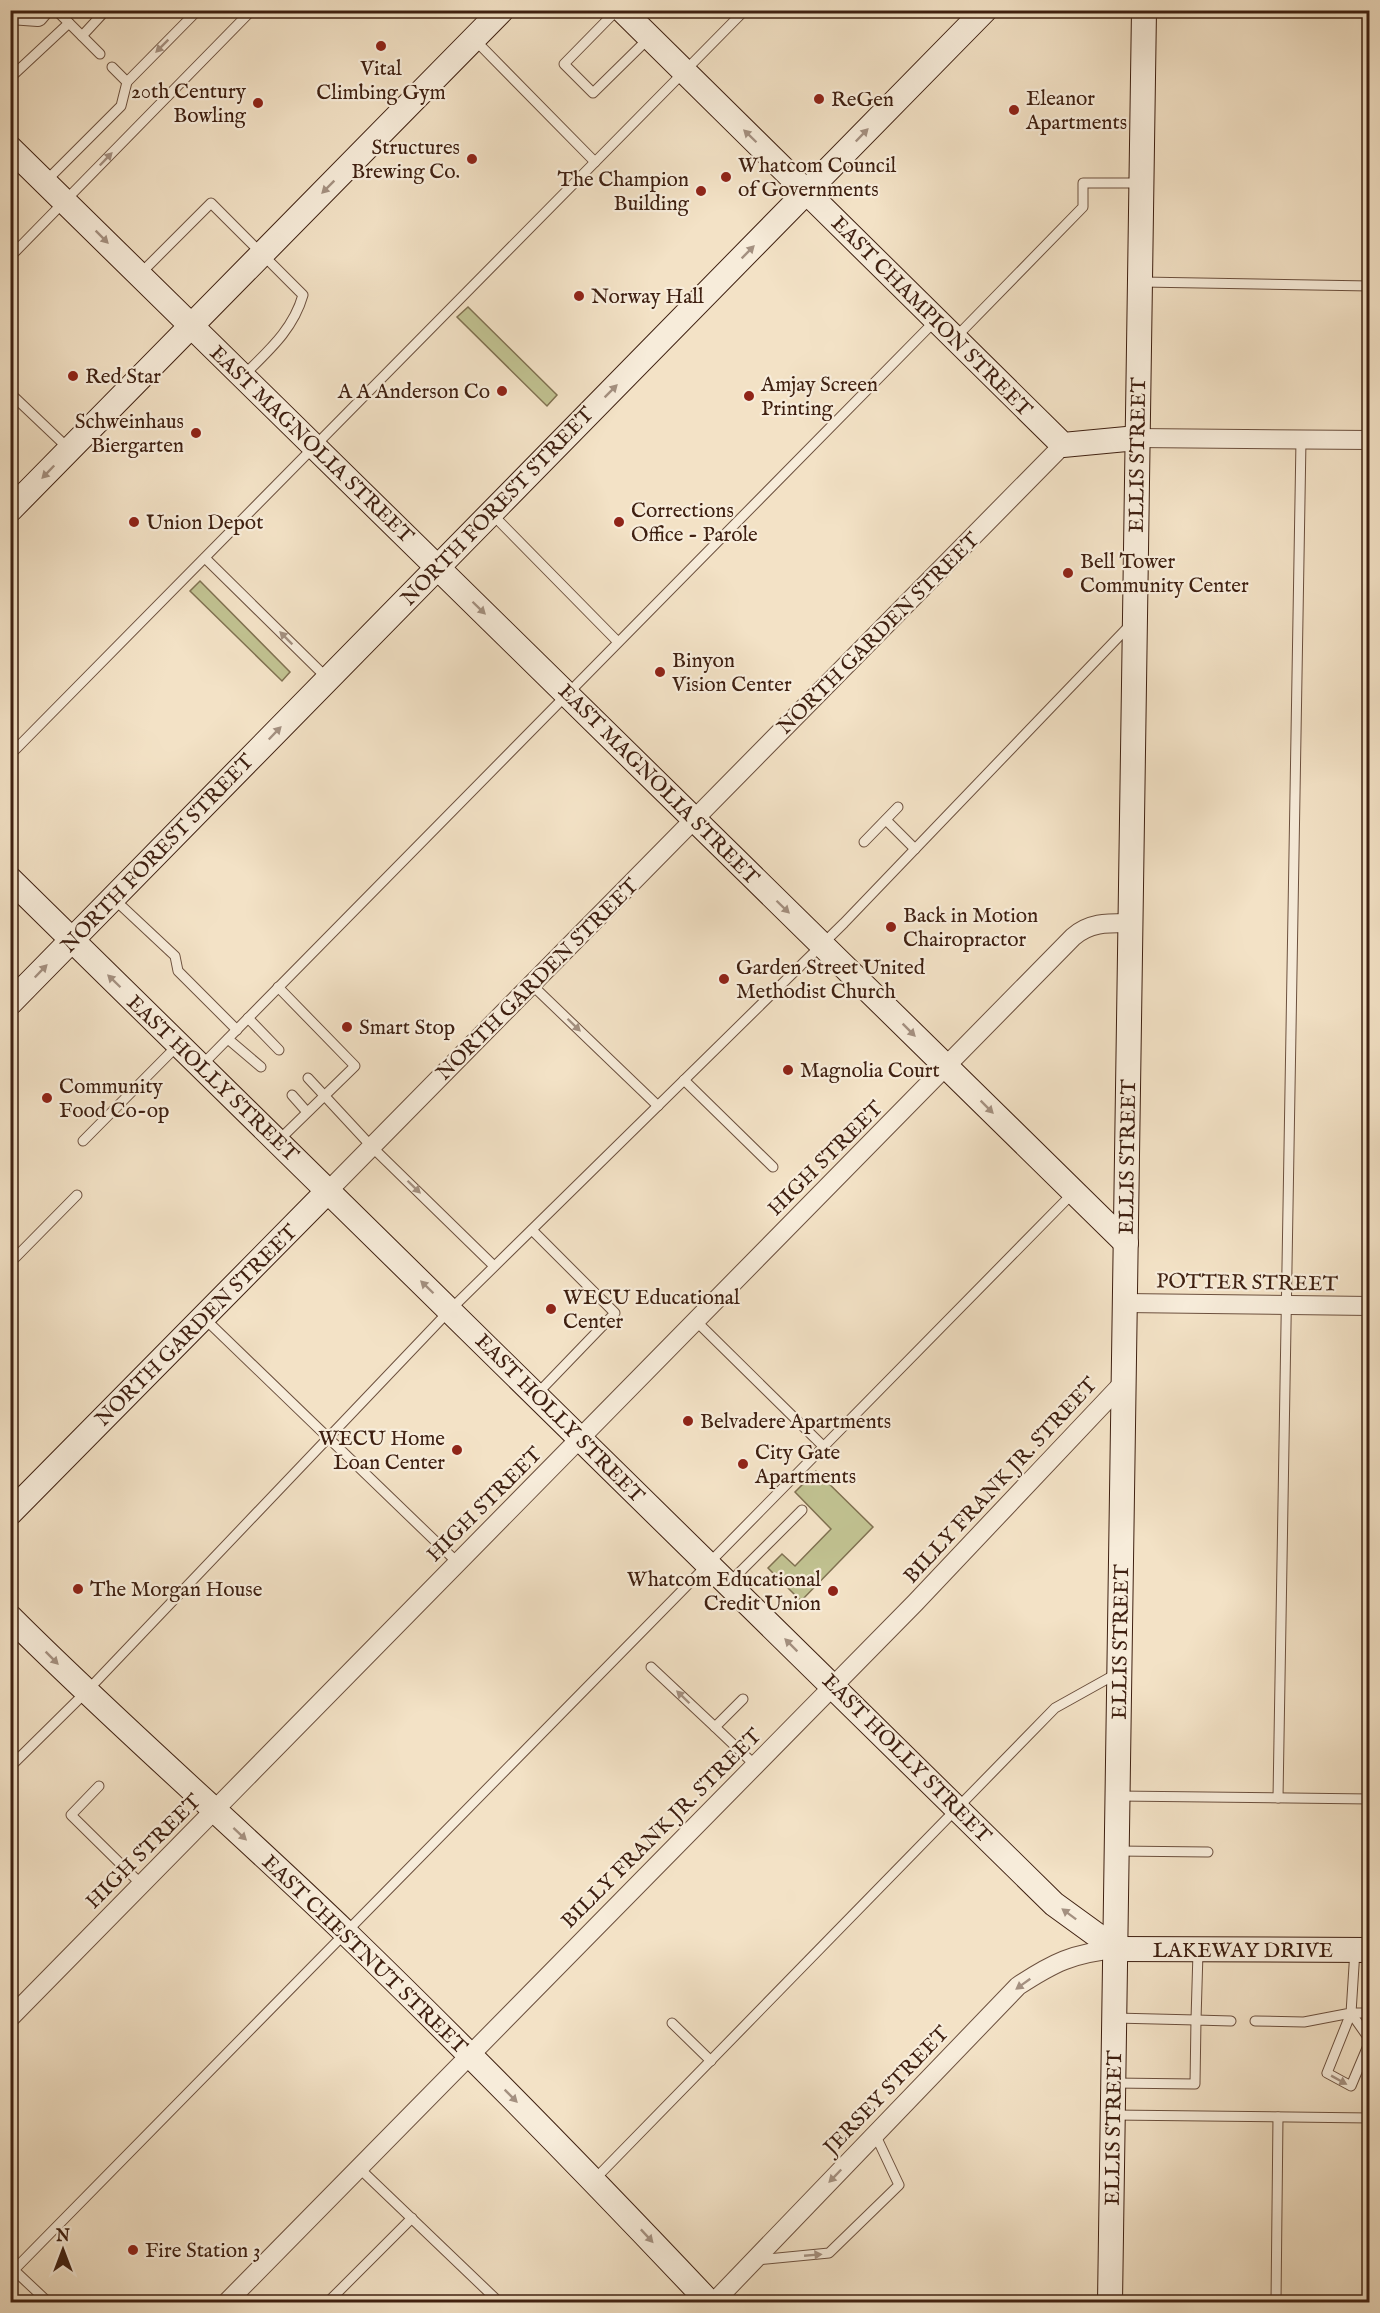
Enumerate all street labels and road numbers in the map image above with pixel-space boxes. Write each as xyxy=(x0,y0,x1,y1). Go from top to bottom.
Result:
street label: EAST CHAMPION STREET xyxy=(825,211,1038,424)
street label: EAST MAGNOLIA STREET xyxy=(203,340,419,550)
street label: ELLIS STREET xyxy=(1124,377,1153,533)
street label: NORTH FOREST STREET xyxy=(396,401,601,612)
street label: NORTH GARDEN STREET xyxy=(772,527,986,741)
street label: EAST MAGNOLIA STREET xyxy=(552,679,765,892)
street label: NORTH FOREST STREET xyxy=(56,748,261,959)
street label: NORTH GARDEN STREET xyxy=(431,873,645,1087)
street label: EAST HOLLY STREET xyxy=(120,990,304,1169)
street label: ELLIS STREET xyxy=(1114,1079,1143,1235)
street label: HIGH STREET xyxy=(763,1095,890,1222)
street label: NORTH GARDEN STREET xyxy=(90,1219,304,1433)
street label: POTTER STREET xyxy=(1156,1268,1339,1299)
street label: EAST HOLLY STREET xyxy=(468,1329,650,1510)
street label: BILLY FRANK JR. STREET xyxy=(898,1372,1104,1590)
street label: HIGH STREET xyxy=(422,1441,549,1568)
street label: ELLIS STREET xyxy=(1107,1564,1136,1720)
street label: EAST HOLLY STREET xyxy=(815,1669,997,1850)
street label: BILLY FRANK JR. STREET xyxy=(556,1723,768,1935)
street label: HIGH STREET xyxy=(81,1788,208,1915)
street label: EAST CHESTNUT STREET xyxy=(255,1850,473,2061)
street label: LAKEWAY DRIVE xyxy=(1153,1938,1333,1965)
street label: JERSEY STREET xyxy=(817,2020,956,2163)
street label: ELLIS STREET xyxy=(1100,2050,1129,2206)

